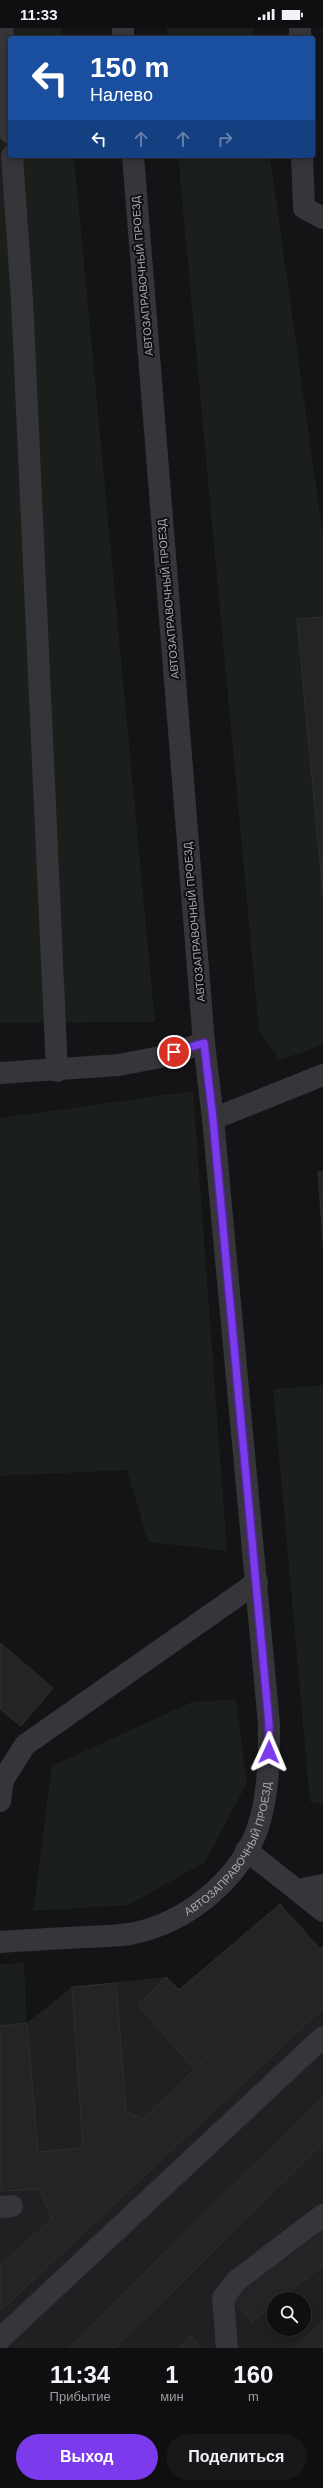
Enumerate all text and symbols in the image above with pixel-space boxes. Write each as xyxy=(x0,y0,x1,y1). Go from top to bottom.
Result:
text: 11:33 xyxy=(20,6,58,23)
icon: left xyxy=(24,52,76,104)
text: 150 m xyxy=(90,52,169,83)
text: Налево xyxy=(90,85,153,105)
icon: left xyxy=(88,128,110,150)
icon: ahead xyxy=(130,128,152,150)
icon: ahead xyxy=(172,128,194,150)
icon: right xyxy=(214,128,236,150)
street label: АВТОЗАПРАВОЧНЫЙ ПРОЕЗД xyxy=(129,195,155,356)
street label: АВТОЗАПРАВОЧНЫЙ ПРОЕЗД xyxy=(155,518,181,679)
street label: АВТОЗАПРАВОЧНЫЙ ПРОЕЗД xyxy=(181,841,207,1002)
pin xyxy=(157,1035,191,1069)
icon: arrive xyxy=(163,1041,185,1063)
position arrow xyxy=(248,1731,290,1773)
street label: АВТОЗАПРАВОЧНЫЙ ПРОЕЗД xyxy=(182,1781,273,1918)
map controls xyxy=(267,2292,311,2336)
button: search xyxy=(267,2292,311,2336)
text: 11:34 xyxy=(50,2361,110,2388)
text: 1 xyxy=(165,2361,179,2388)
text: 160 xyxy=(233,2361,273,2388)
text: Прибытие xyxy=(50,2389,111,2404)
text: мин xyxy=(160,2389,184,2404)
text: m xyxy=(248,2389,259,2404)
button: Выход xyxy=(16,2434,158,2480)
button: Поделиться xyxy=(166,2434,307,2480)

